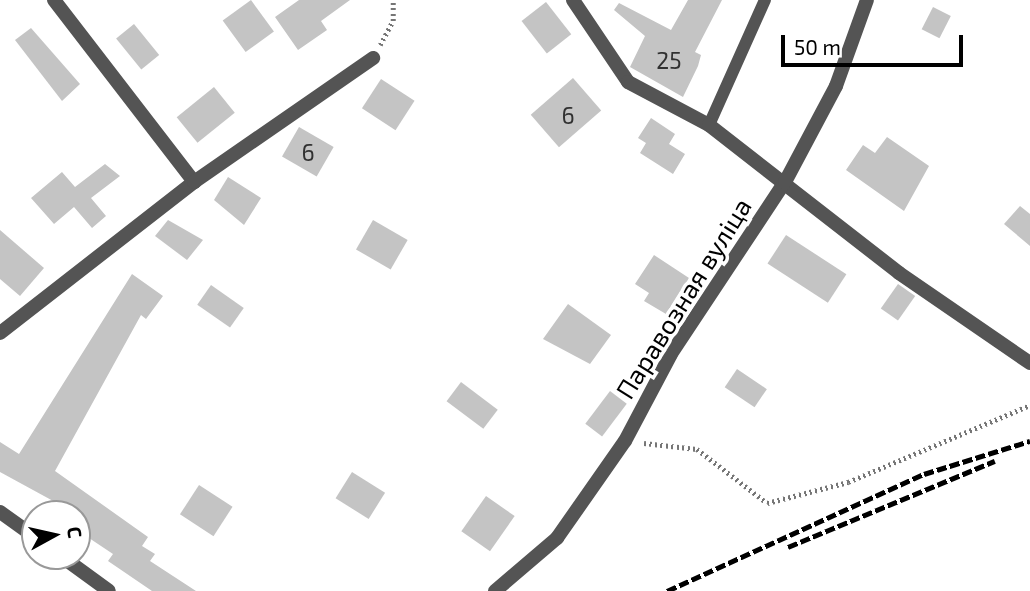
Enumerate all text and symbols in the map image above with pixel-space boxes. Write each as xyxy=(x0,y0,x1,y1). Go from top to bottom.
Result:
scale bar xyxy=(785,21,967,65)
text: 50 m xyxy=(794,34,841,59)
house number: 25 xyxy=(656,46,682,74)
house number: 6 xyxy=(561,101,575,129)
house number: 6 xyxy=(301,138,315,166)
street label: Паравозная вуліца xyxy=(609,192,757,404)
north arrow xyxy=(21,500,91,570)
text: С xyxy=(63,525,87,539)

